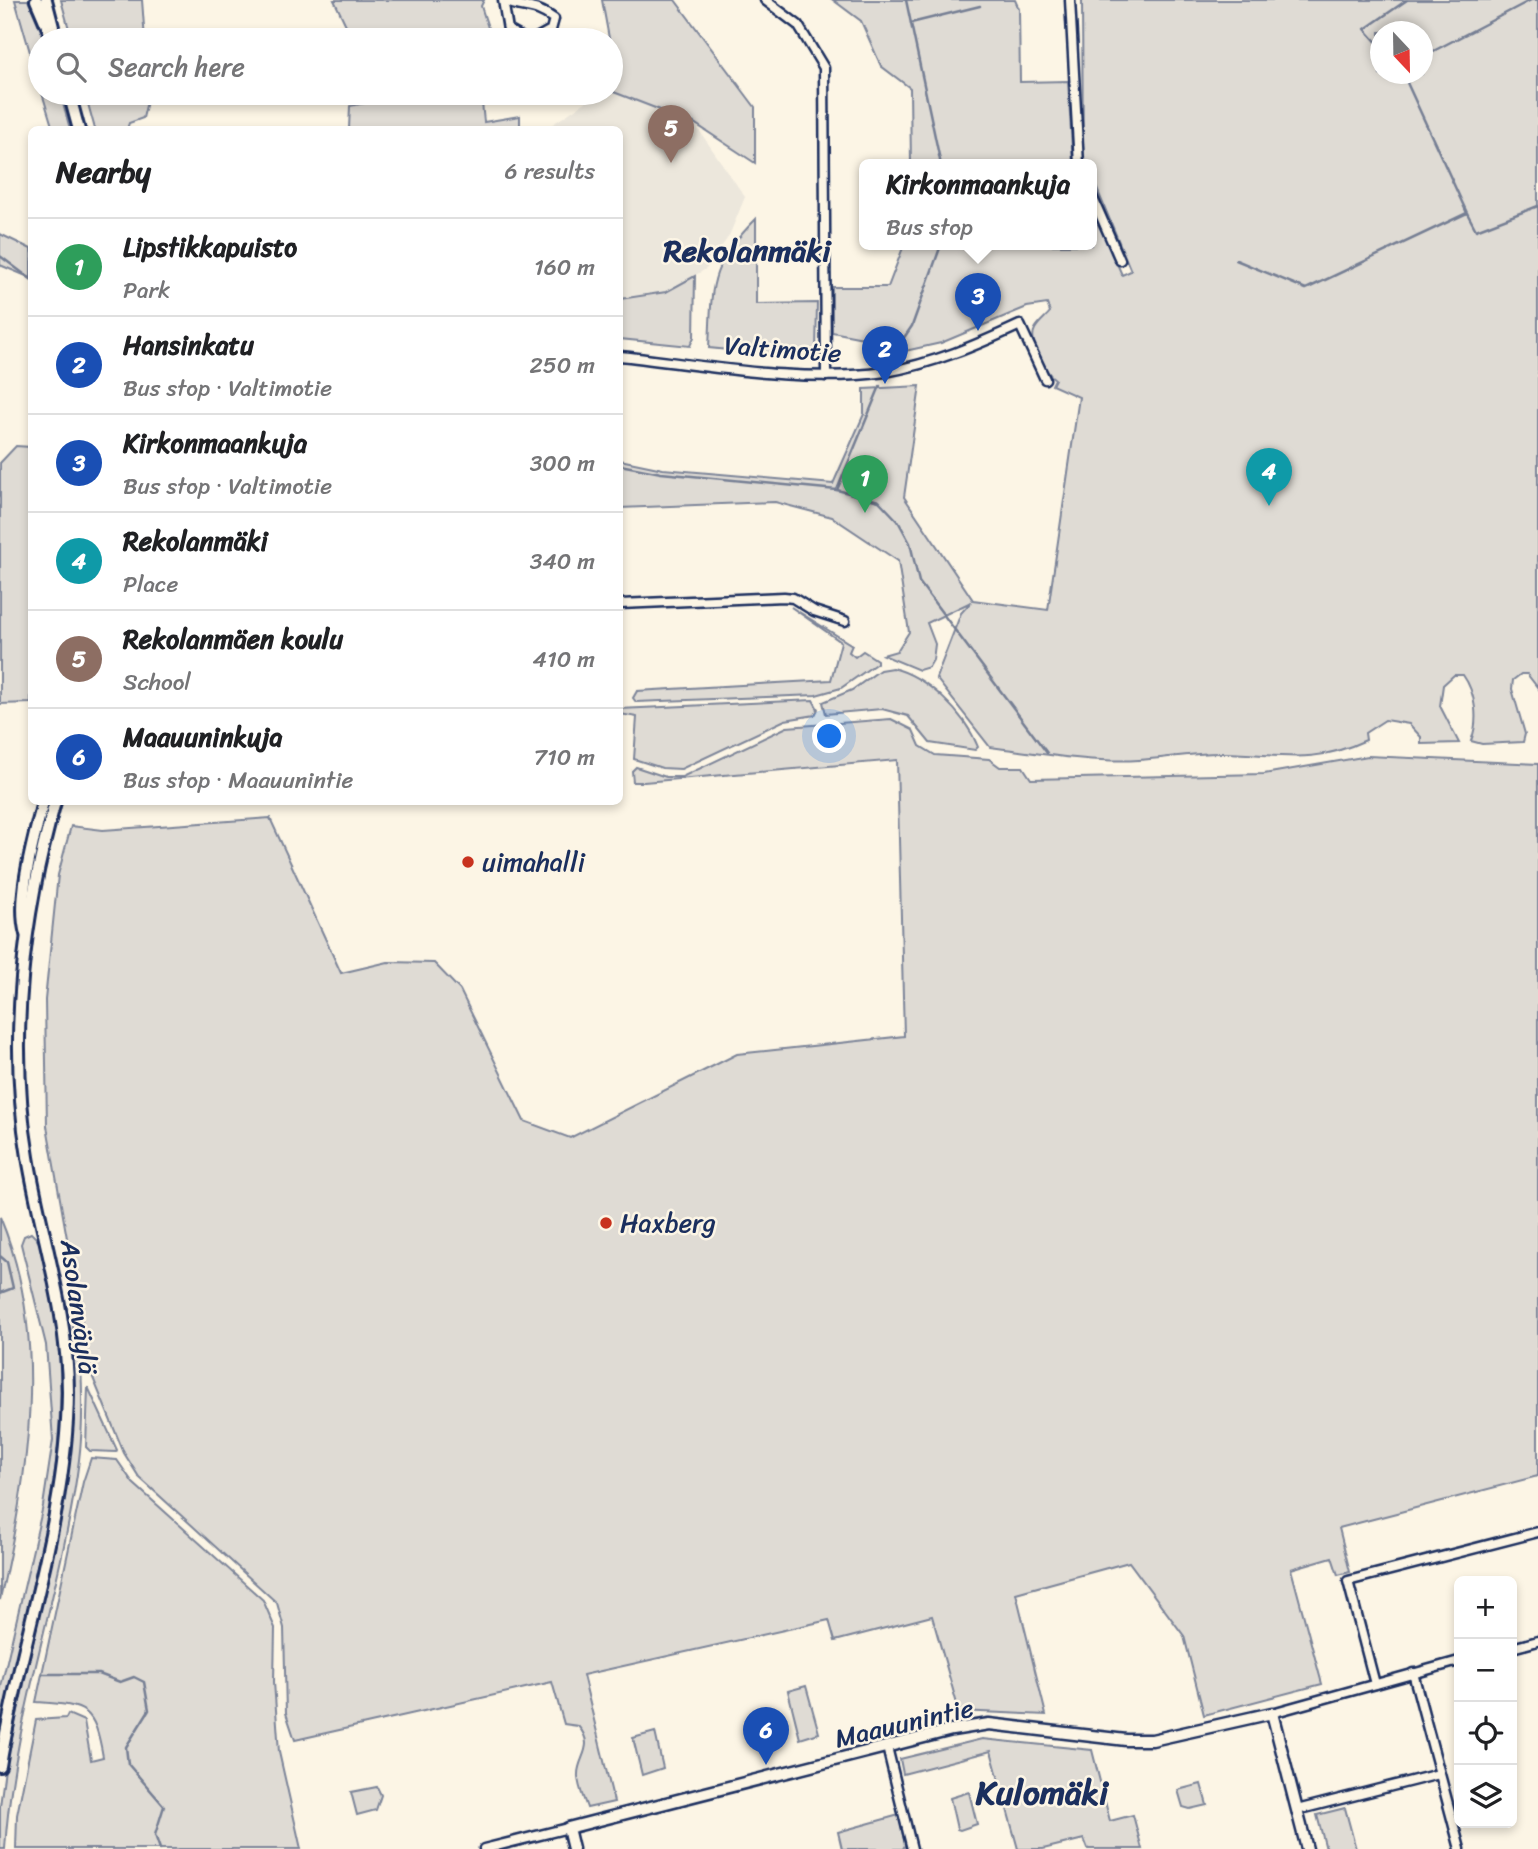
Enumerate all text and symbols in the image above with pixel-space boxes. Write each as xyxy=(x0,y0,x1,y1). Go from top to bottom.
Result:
north arrow xyxy=(1370,21,1433,84)
search box xyxy=(28,28,623,105)
text: Search here xyxy=(108,44,245,90)
icon: search xyxy=(52,48,90,86)
pin: 5 xyxy=(648,105,694,163)
text: Nearby xyxy=(56,145,151,199)
text: 6 results xyxy=(505,151,595,192)
popup xyxy=(859,159,1097,250)
text: Kirkonmaankuja xyxy=(886,161,1070,207)
text: Bus stop xyxy=(886,207,973,248)
text: Lipstikkapuisto xyxy=(123,224,297,270)
district label: Rekolanmäki xyxy=(662,224,832,278)
text: 1 xyxy=(74,247,84,288)
text: 160 m xyxy=(534,247,595,288)
text: Park xyxy=(123,270,170,311)
pin: 3 xyxy=(955,273,1001,331)
text: Hansinkatu xyxy=(123,322,254,368)
street label: Valtimotie xyxy=(723,322,843,376)
pin: 2 xyxy=(862,326,908,384)
text: 2 xyxy=(72,345,86,386)
text: 250 m xyxy=(529,345,595,386)
text: Bus stop · Valtimotie xyxy=(123,368,332,409)
text: Kirkonmaankuja xyxy=(123,420,307,466)
text: 3 xyxy=(73,443,85,484)
text: 300 m xyxy=(530,443,595,484)
pin: 4 xyxy=(1246,448,1292,506)
pin: 1 xyxy=(842,455,888,513)
text: Bus stop · Valtimotie xyxy=(123,466,332,507)
text: Rekolanmäki xyxy=(123,518,268,564)
text: 4 xyxy=(72,541,86,582)
text: 340 m xyxy=(530,541,595,582)
text: Place xyxy=(123,564,178,605)
text: Rekolanmäen koulu xyxy=(123,616,343,662)
text: 5 xyxy=(72,639,86,680)
text: 410 m xyxy=(533,639,595,680)
text: School xyxy=(123,662,191,703)
text: Maauuninkuja xyxy=(123,714,283,760)
your location xyxy=(812,719,846,753)
text: 6 xyxy=(72,737,86,778)
text: 710 m xyxy=(534,737,595,778)
text: Bus stop · Maauunintie xyxy=(123,760,353,801)
place label: uimahalli xyxy=(482,839,586,885)
marker: uimahalli xyxy=(460,854,476,870)
place label: Haxberg xyxy=(620,1200,716,1246)
marker: Haxberg xyxy=(598,1215,614,1231)
street label: Asolanväylä xyxy=(47,1236,111,1378)
map controls xyxy=(1454,1576,1517,1828)
button: + xyxy=(1454,1576,1517,1639)
button: − xyxy=(1454,1639,1517,1702)
street label: Maauunintie xyxy=(830,1685,978,1761)
button: locate xyxy=(1454,1702,1517,1765)
pin: 6 xyxy=(743,1707,789,1765)
district label: Kulomäki xyxy=(975,1764,1110,1822)
button: layers xyxy=(1454,1765,1517,1828)

